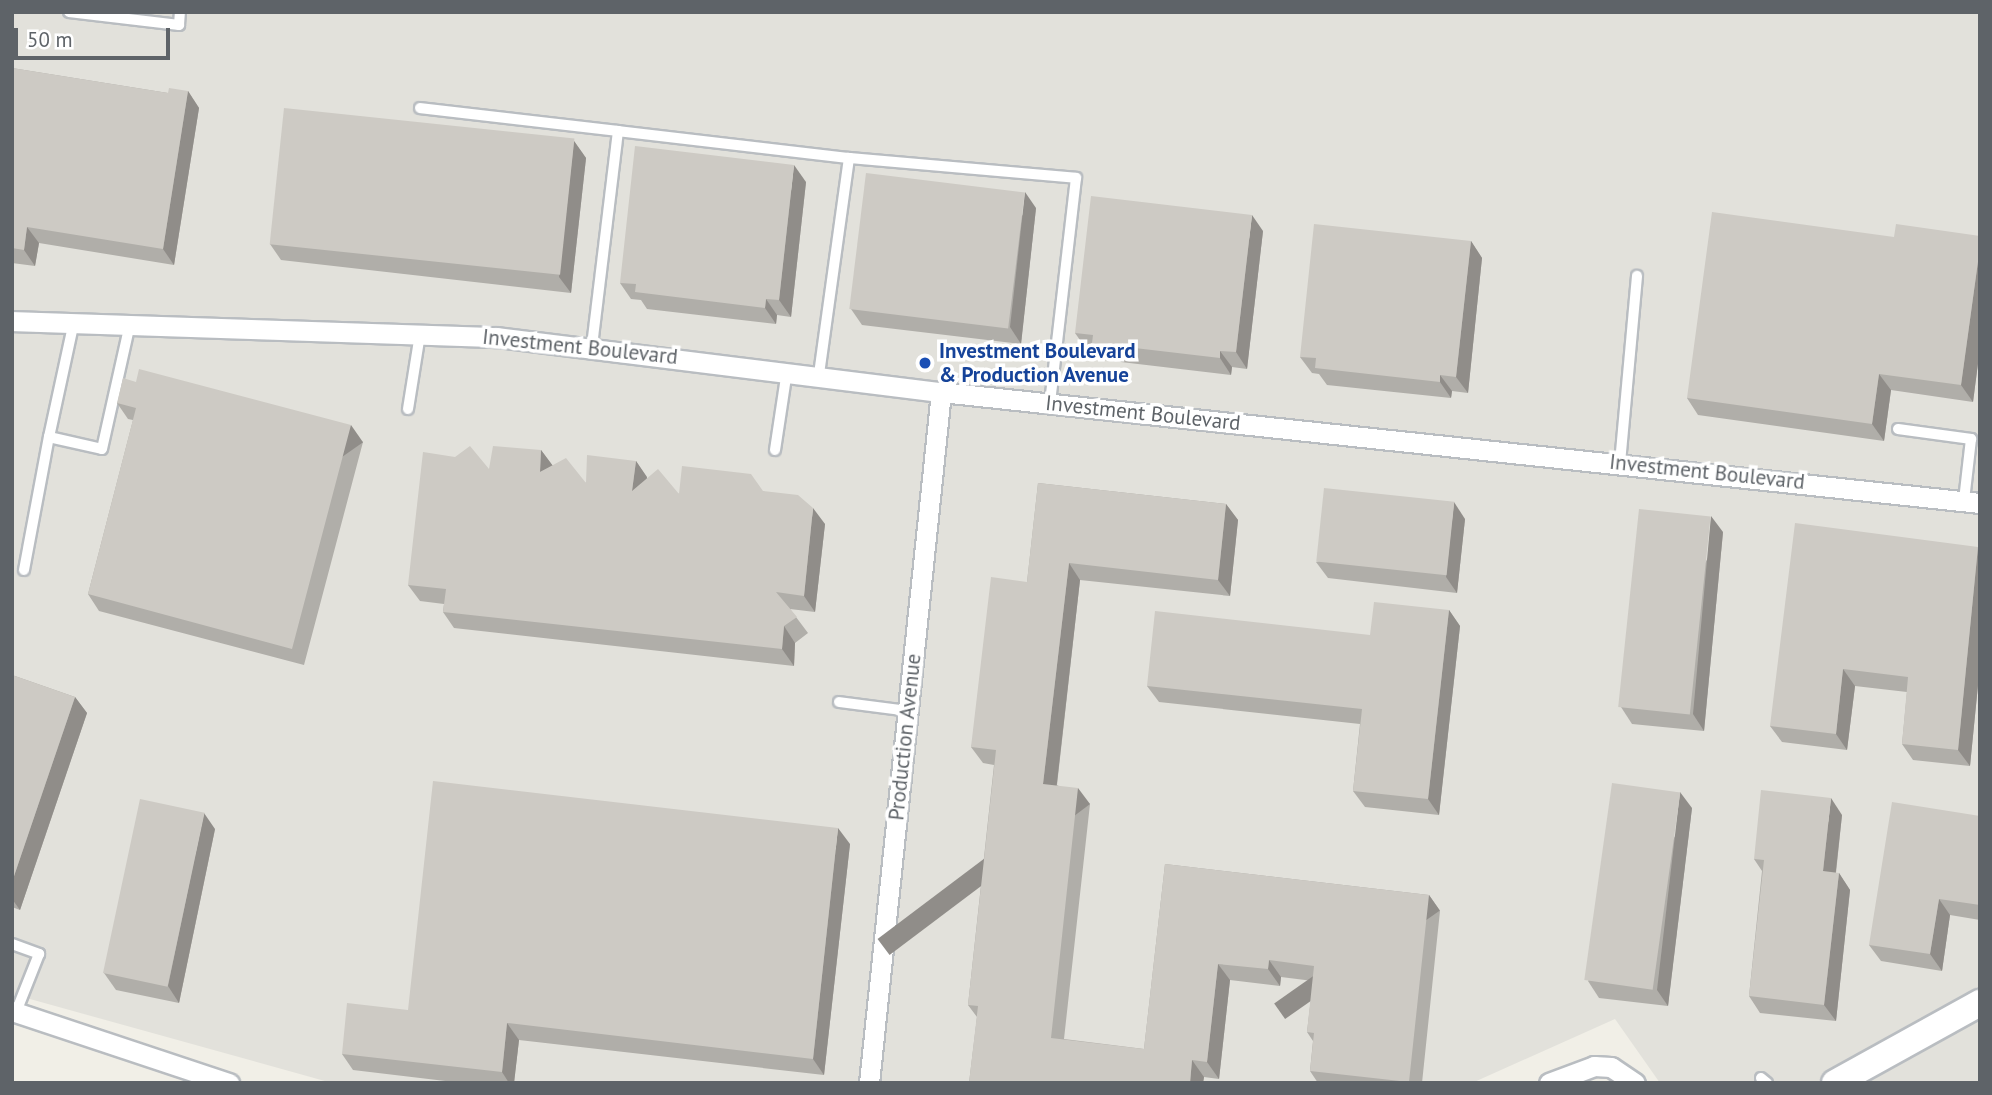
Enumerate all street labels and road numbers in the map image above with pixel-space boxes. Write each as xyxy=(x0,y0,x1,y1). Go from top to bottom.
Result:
street label: Investment Boulevard xyxy=(481,324,679,370)
street label: Investment Boulevard xyxy=(1044,390,1242,436)
street label: Investment Boulevard xyxy=(1608,449,1806,495)
street label: Production Avenue xyxy=(884,652,926,822)

